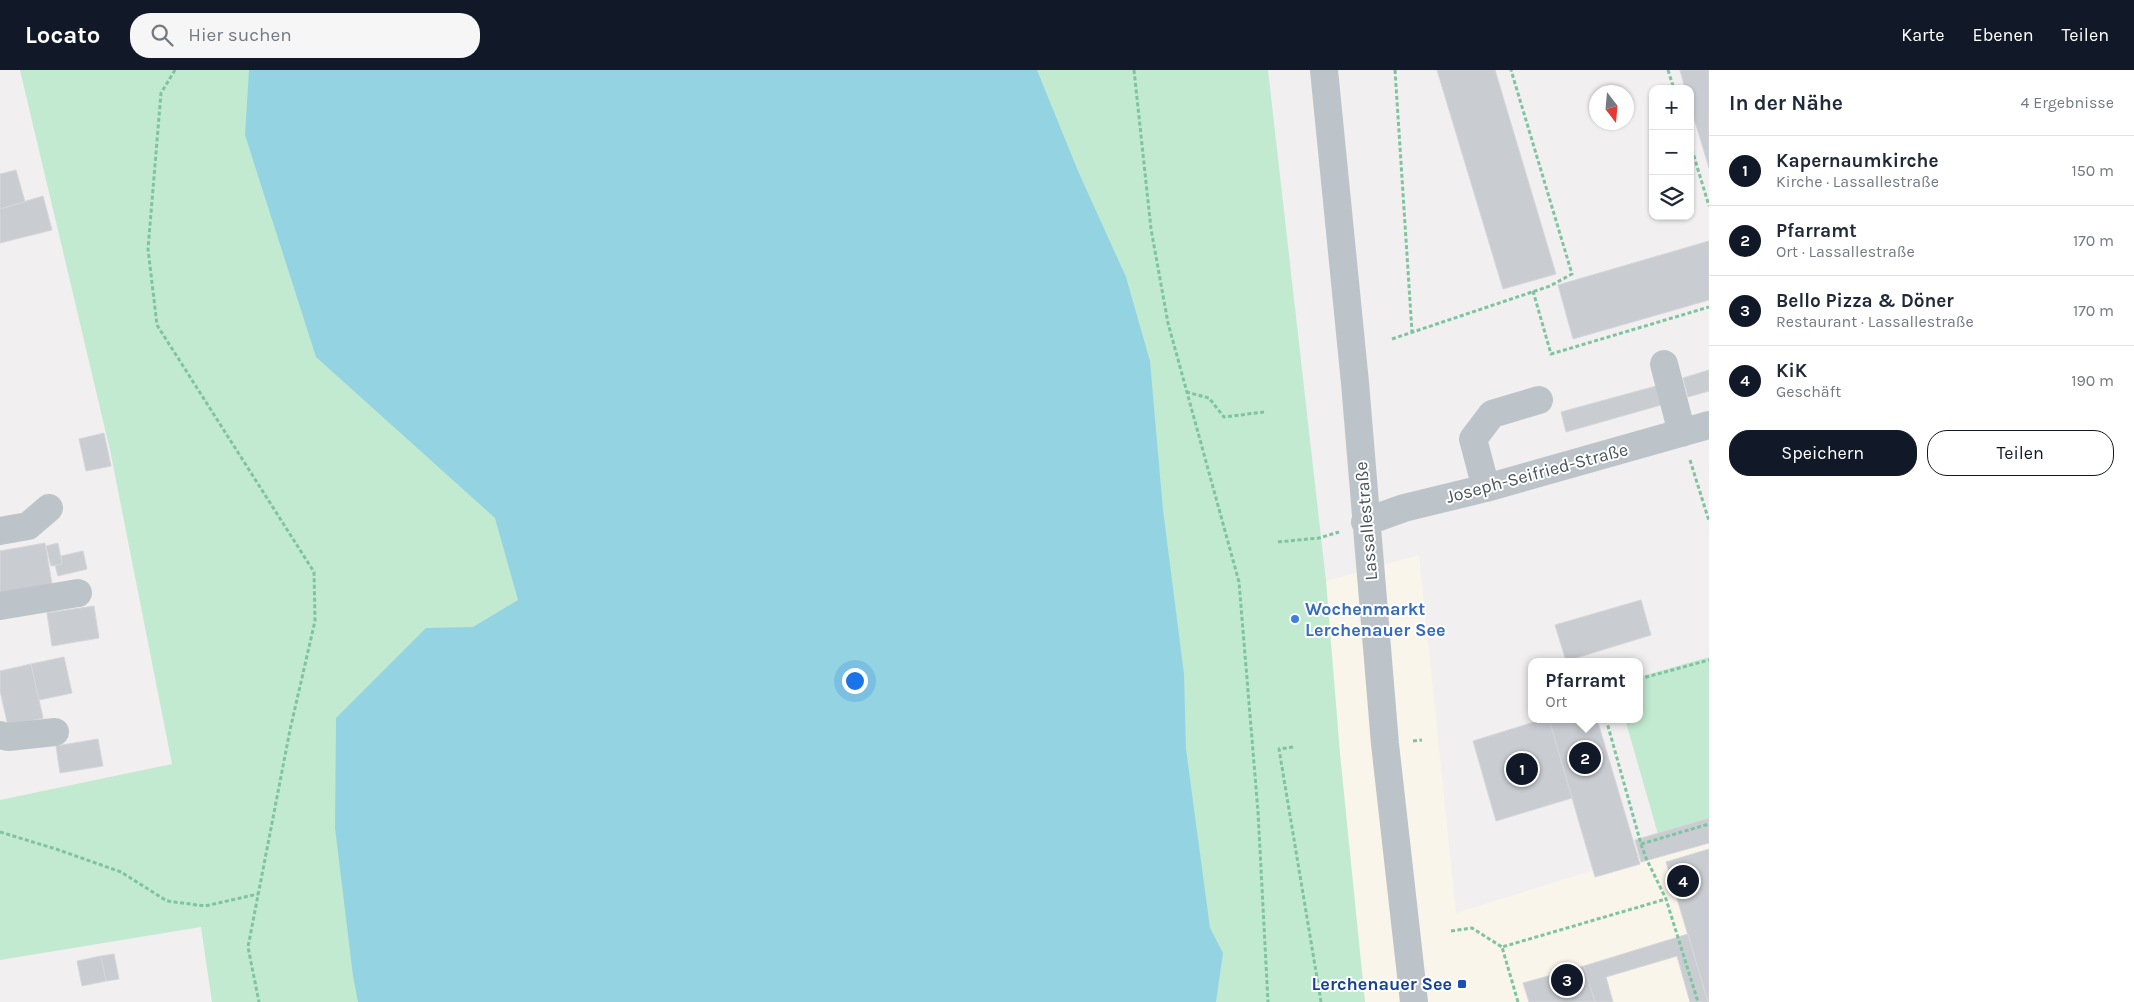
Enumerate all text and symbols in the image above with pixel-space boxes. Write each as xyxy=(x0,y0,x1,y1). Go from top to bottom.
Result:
search box xyxy=(130,13,480,58)
text: Locato xyxy=(25,21,100,49)
icon: search xyxy=(148,21,176,49)
text: Hier suchen xyxy=(188,24,292,46)
text: Karte xyxy=(1901,24,1945,46)
text: Ebenen xyxy=(1973,24,2034,46)
text: Teilen xyxy=(2062,24,2109,46)
north arrow xyxy=(1589,85,1634,130)
map controls xyxy=(1649,85,1694,220)
button: + xyxy=(1649,85,1694,130)
text: In der Nähe xyxy=(1729,91,1843,115)
text: 4 Ergebnisse xyxy=(2021,93,2114,112)
button: − xyxy=(1649,130,1694,175)
text: Kapernaumkirche xyxy=(1776,150,1938,172)
text: 1 xyxy=(1742,161,1748,180)
text: 150 m xyxy=(2071,161,2114,180)
text: Kirche · Lassallestraße xyxy=(1776,172,1939,191)
button: layers xyxy=(1649,175,1694,220)
text: Pfarramt xyxy=(1776,220,1857,242)
text: 2 xyxy=(1740,231,1750,250)
text: 170 m xyxy=(2073,231,2114,250)
text: Ort · Lassallestraße xyxy=(1776,242,1915,261)
text: Bello Pizza & Döner xyxy=(1776,290,1954,312)
text: 3 xyxy=(1740,301,1750,320)
text: 170 m xyxy=(2073,301,2114,320)
text: Restaurant · Lassallestraße xyxy=(1776,312,1974,331)
text: KiK xyxy=(1776,360,1807,382)
text: 4 xyxy=(1740,371,1750,390)
text: 190 m xyxy=(2071,371,2114,390)
text: Geschäft xyxy=(1776,382,1841,401)
button: Speichern xyxy=(1729,430,1917,476)
button: Teilen xyxy=(1927,430,2114,476)
street label: Joseph-Seifried-Straße xyxy=(1444,438,1630,508)
street label: Lassallestraße xyxy=(1350,461,1382,581)
place label: Wochenmarkt Lerchenauer See xyxy=(1305,598,1446,641)
marker: Wochenmarkt Lerchenauer See xyxy=(1289,613,1301,625)
popup xyxy=(1528,658,1643,723)
your location xyxy=(842,668,868,694)
text: Pfarramt xyxy=(1545,670,1626,692)
text: Ort xyxy=(1545,692,1567,711)
pin: 2 xyxy=(1569,739,1601,777)
pin: 1 xyxy=(1506,750,1538,788)
pin: 4 xyxy=(1667,862,1699,900)
pin: 3 xyxy=(1551,961,1583,999)
place label: Lerchenauer See xyxy=(1311,973,1452,995)
marker: Lerchenauer See xyxy=(1456,978,1468,990)

